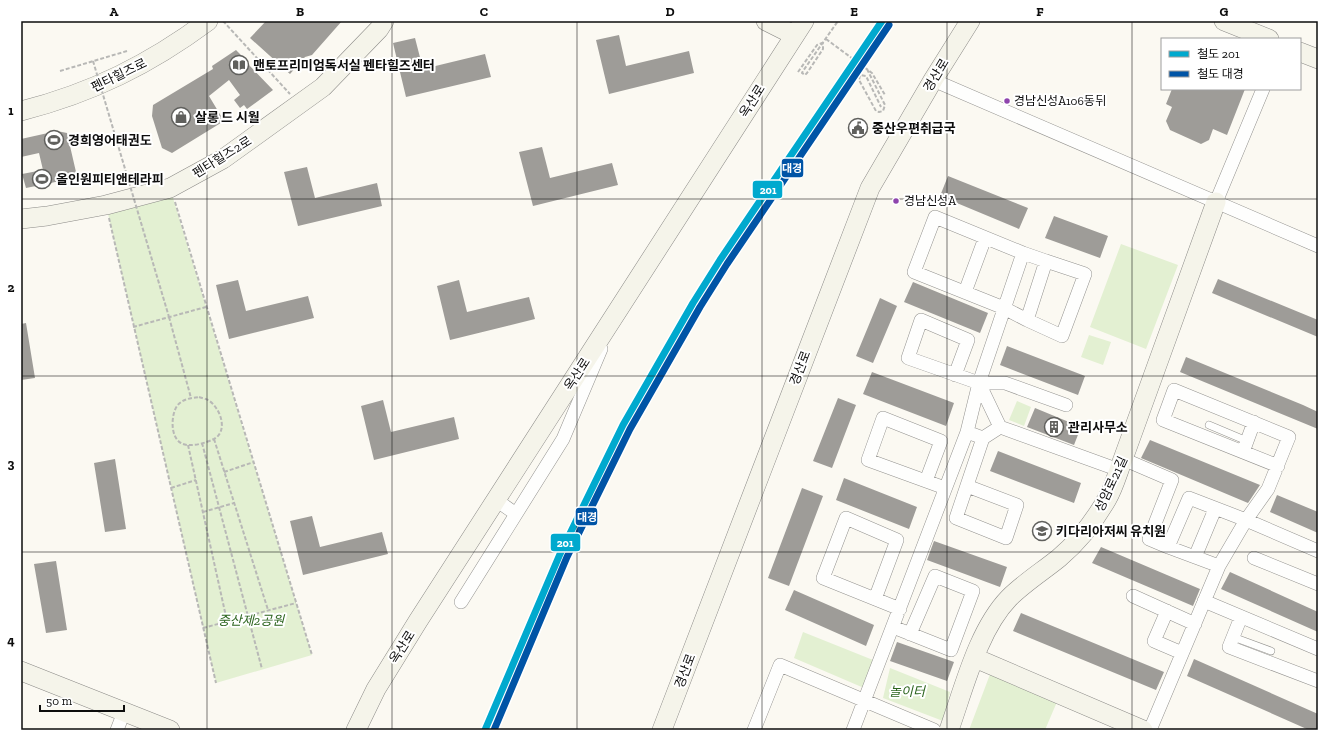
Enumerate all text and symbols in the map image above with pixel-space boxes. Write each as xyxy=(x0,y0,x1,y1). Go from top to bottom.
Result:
text: A xyxy=(110,4,119,19)
text: B xyxy=(296,4,304,19)
text: C xyxy=(480,4,488,19)
text: D xyxy=(665,4,675,19)
text: E xyxy=(850,4,858,19)
text: F xyxy=(1036,4,1044,19)
text: G xyxy=(1220,4,1229,19)
legend xyxy=(1161,38,1301,90)
text: 철도 201 xyxy=(1197,47,1240,61)
library icon: 맨토프리미엄독서실 펜타힐즈센터 xyxy=(228,54,250,76)
street label: 펜타힐즈로 xyxy=(89,55,149,95)
street label: 경산로 xyxy=(920,56,952,94)
place label: 맨토프리미엄독서실 펜타힐즈센터 xyxy=(253,58,435,73)
text: 철도 대경 xyxy=(1197,67,1244,81)
street label: 옥산로 xyxy=(736,82,768,120)
place label: 경남신성A106동뒤 xyxy=(1014,94,1106,108)
marker: 경남신성A106동뒤 xyxy=(1002,96,1012,106)
text: 1 xyxy=(8,103,14,118)
shop icon: 살롱 드 시월 xyxy=(170,106,192,128)
place label: 살롱 드 시월 xyxy=(195,110,260,125)
public building icon: 중산우편취급국 xyxy=(847,117,869,139)
place label: 중산우편취급국 xyxy=(872,121,956,136)
sports icon: 경희영어태권도 xyxy=(43,129,65,151)
place label: 경희영어태권도 xyxy=(68,133,152,148)
street label: 펜타힐즈2로 xyxy=(190,133,254,181)
line badge: 대경 xyxy=(781,158,804,178)
text: 대경 xyxy=(782,162,802,175)
sports icon: 올인원피티앤테라피 xyxy=(31,168,53,190)
place label: 올인원피티앤테라피 xyxy=(56,172,164,187)
line badge: 201 xyxy=(752,180,783,199)
text: 201 xyxy=(760,184,777,197)
place label: 경남신성A xyxy=(904,194,956,208)
marker: 경남신성A xyxy=(891,196,901,206)
text: 2 xyxy=(8,280,15,295)
street label: 경산로 xyxy=(787,349,813,387)
street label: 옥산로 xyxy=(561,355,593,393)
building icon: 관리사무소 xyxy=(1043,416,1065,438)
place label: 관리사무소 xyxy=(1068,420,1128,435)
street label: 성암로21길 xyxy=(1092,454,1130,514)
text: 3 xyxy=(8,456,15,471)
line badge: 대경 xyxy=(575,507,598,526)
text: 대경 xyxy=(577,511,597,524)
school or university icon: 키다리아저씨 유치원 xyxy=(1031,520,1053,542)
place label: 키다리아저씨 유치원 xyxy=(1056,524,1166,539)
line badge: 201 xyxy=(550,533,581,552)
text: 201 xyxy=(557,537,574,550)
park label: 중산제2공원 xyxy=(218,613,285,628)
street label: 옥산로 xyxy=(386,628,418,666)
text: 4 xyxy=(7,633,15,648)
street label: 경산로 xyxy=(672,652,698,690)
park label: 놀이터 xyxy=(889,684,927,699)
scale bar xyxy=(40,687,124,713)
text: 50 m xyxy=(46,694,73,708)

